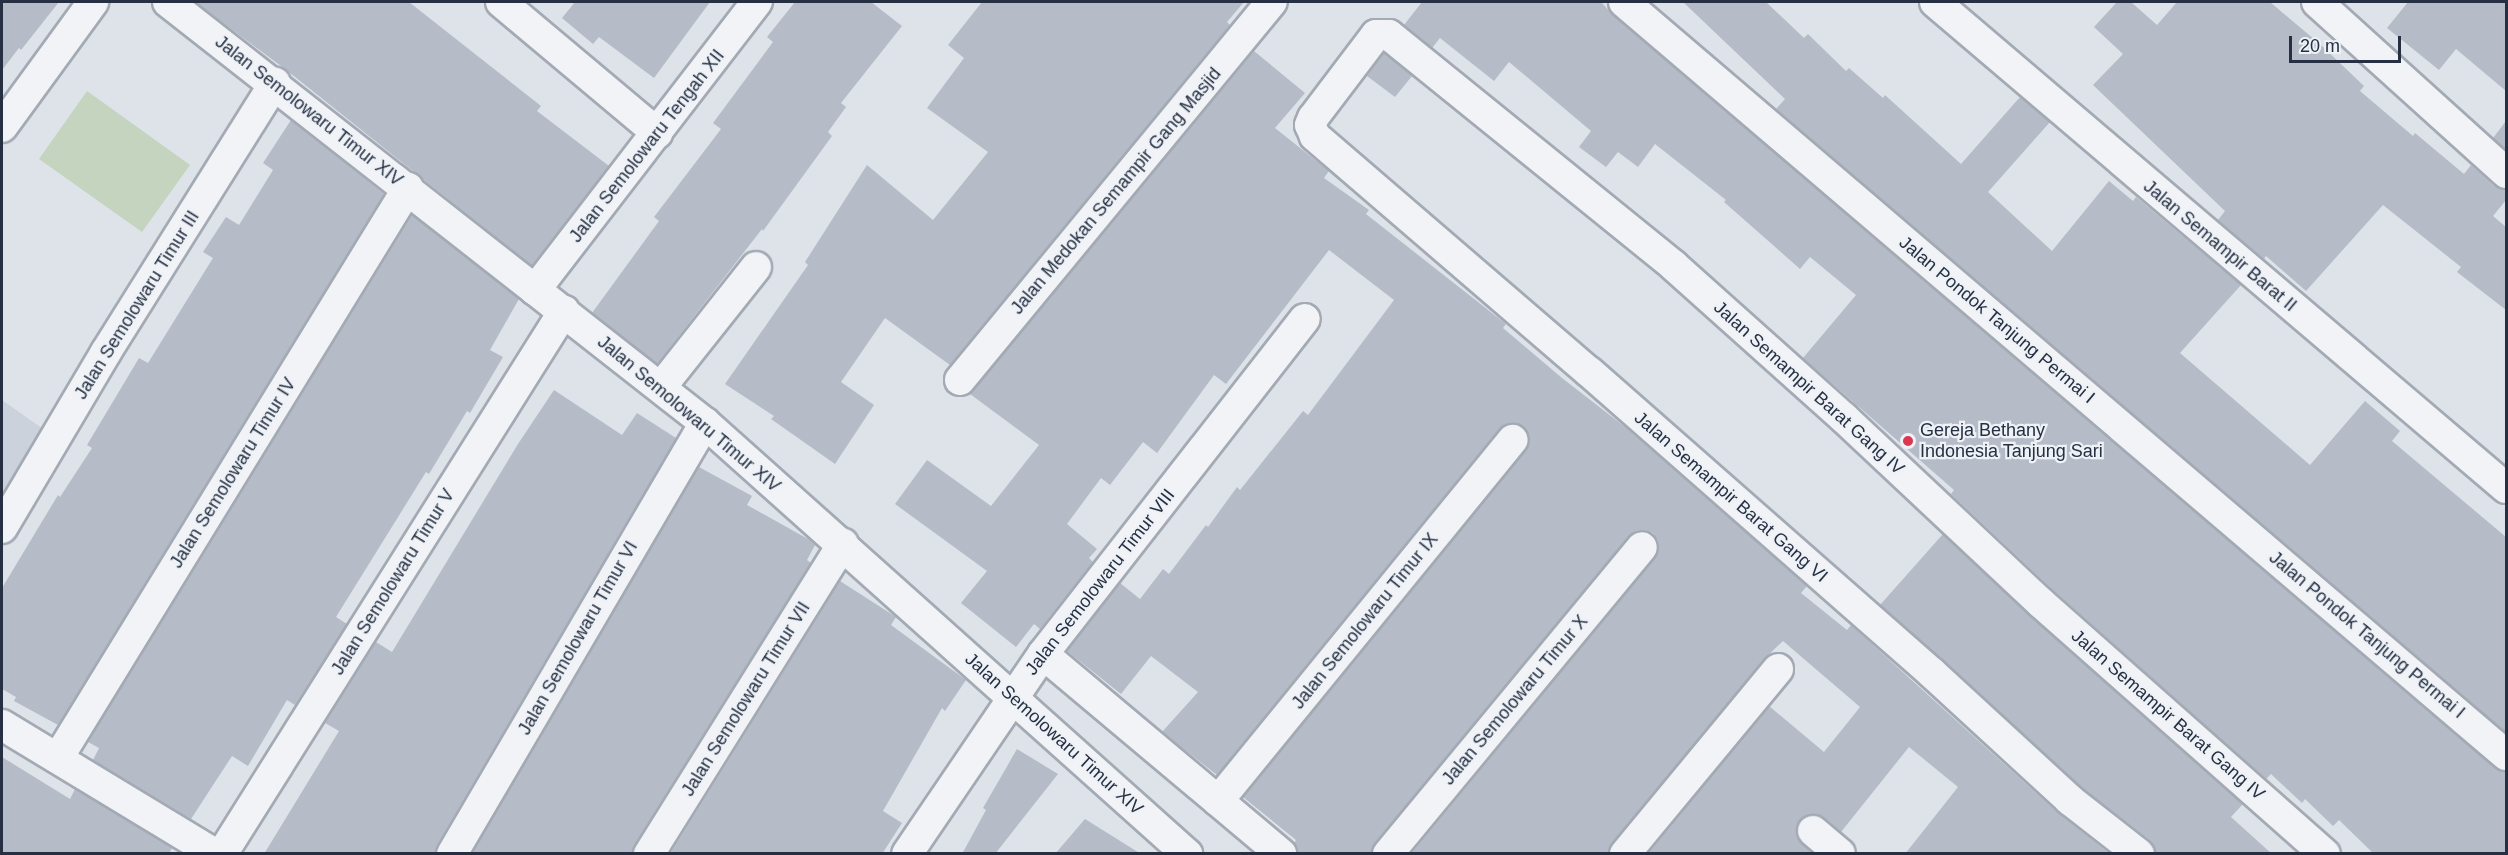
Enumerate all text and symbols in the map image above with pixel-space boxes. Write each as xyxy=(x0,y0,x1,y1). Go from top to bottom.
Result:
scale bar xyxy=(2292,24,2404,62)
street label: Jalan Semolowaru Timur XIV xyxy=(211,31,407,191)
text: 20 m xyxy=(2300,36,2340,56)
street label: Jalan Semolowaru Tengah XII xyxy=(565,45,729,247)
street label: Jalan Medokan Semampir Gang Masjid xyxy=(1006,63,1226,319)
street label: Jalan Semampir Barat II xyxy=(2139,176,2301,316)
street label: Jalan Semolowaru Timur III xyxy=(70,207,204,403)
street label: Jalan Pondok Tanjung Permai I xyxy=(1895,232,2099,408)
street label: Jalan Semampir Barat Gang IV xyxy=(1709,297,1909,479)
street label: Jalan Semolowaru Timur XIV xyxy=(593,331,785,497)
street label: Jalan Semolowaru Timur IV xyxy=(165,374,301,572)
street label: Jalan Semampir Barat Gang VI xyxy=(1630,407,1832,587)
place label: Gereja Bethany Indonesia Tanjung Sari xyxy=(1920,420,2103,462)
marker: Gereja Bethany Indonesia Tanjung Sari xyxy=(1901,434,1915,448)
street label: Jalan Semolowaru Timur V xyxy=(327,485,459,679)
street label: Jalan Semolowaru Timur VIII xyxy=(1021,485,1179,679)
street label: Jalan Semolowaru Timur IX xyxy=(1287,529,1443,713)
street label: Jalan Semolowaru Timur VI xyxy=(514,537,642,739)
street label: Jalan Pondok Tanjung Permai I xyxy=(2265,547,2469,723)
street label: Jalan Semolowaru Timur VII xyxy=(677,598,815,800)
street label: Jalan Semolowaru Timur X xyxy=(1437,611,1593,789)
street label: Jalan Semampir Barat Gang IV xyxy=(2067,625,2269,805)
street label: Jalan Semolowaru Timur XIV xyxy=(960,648,1148,820)

